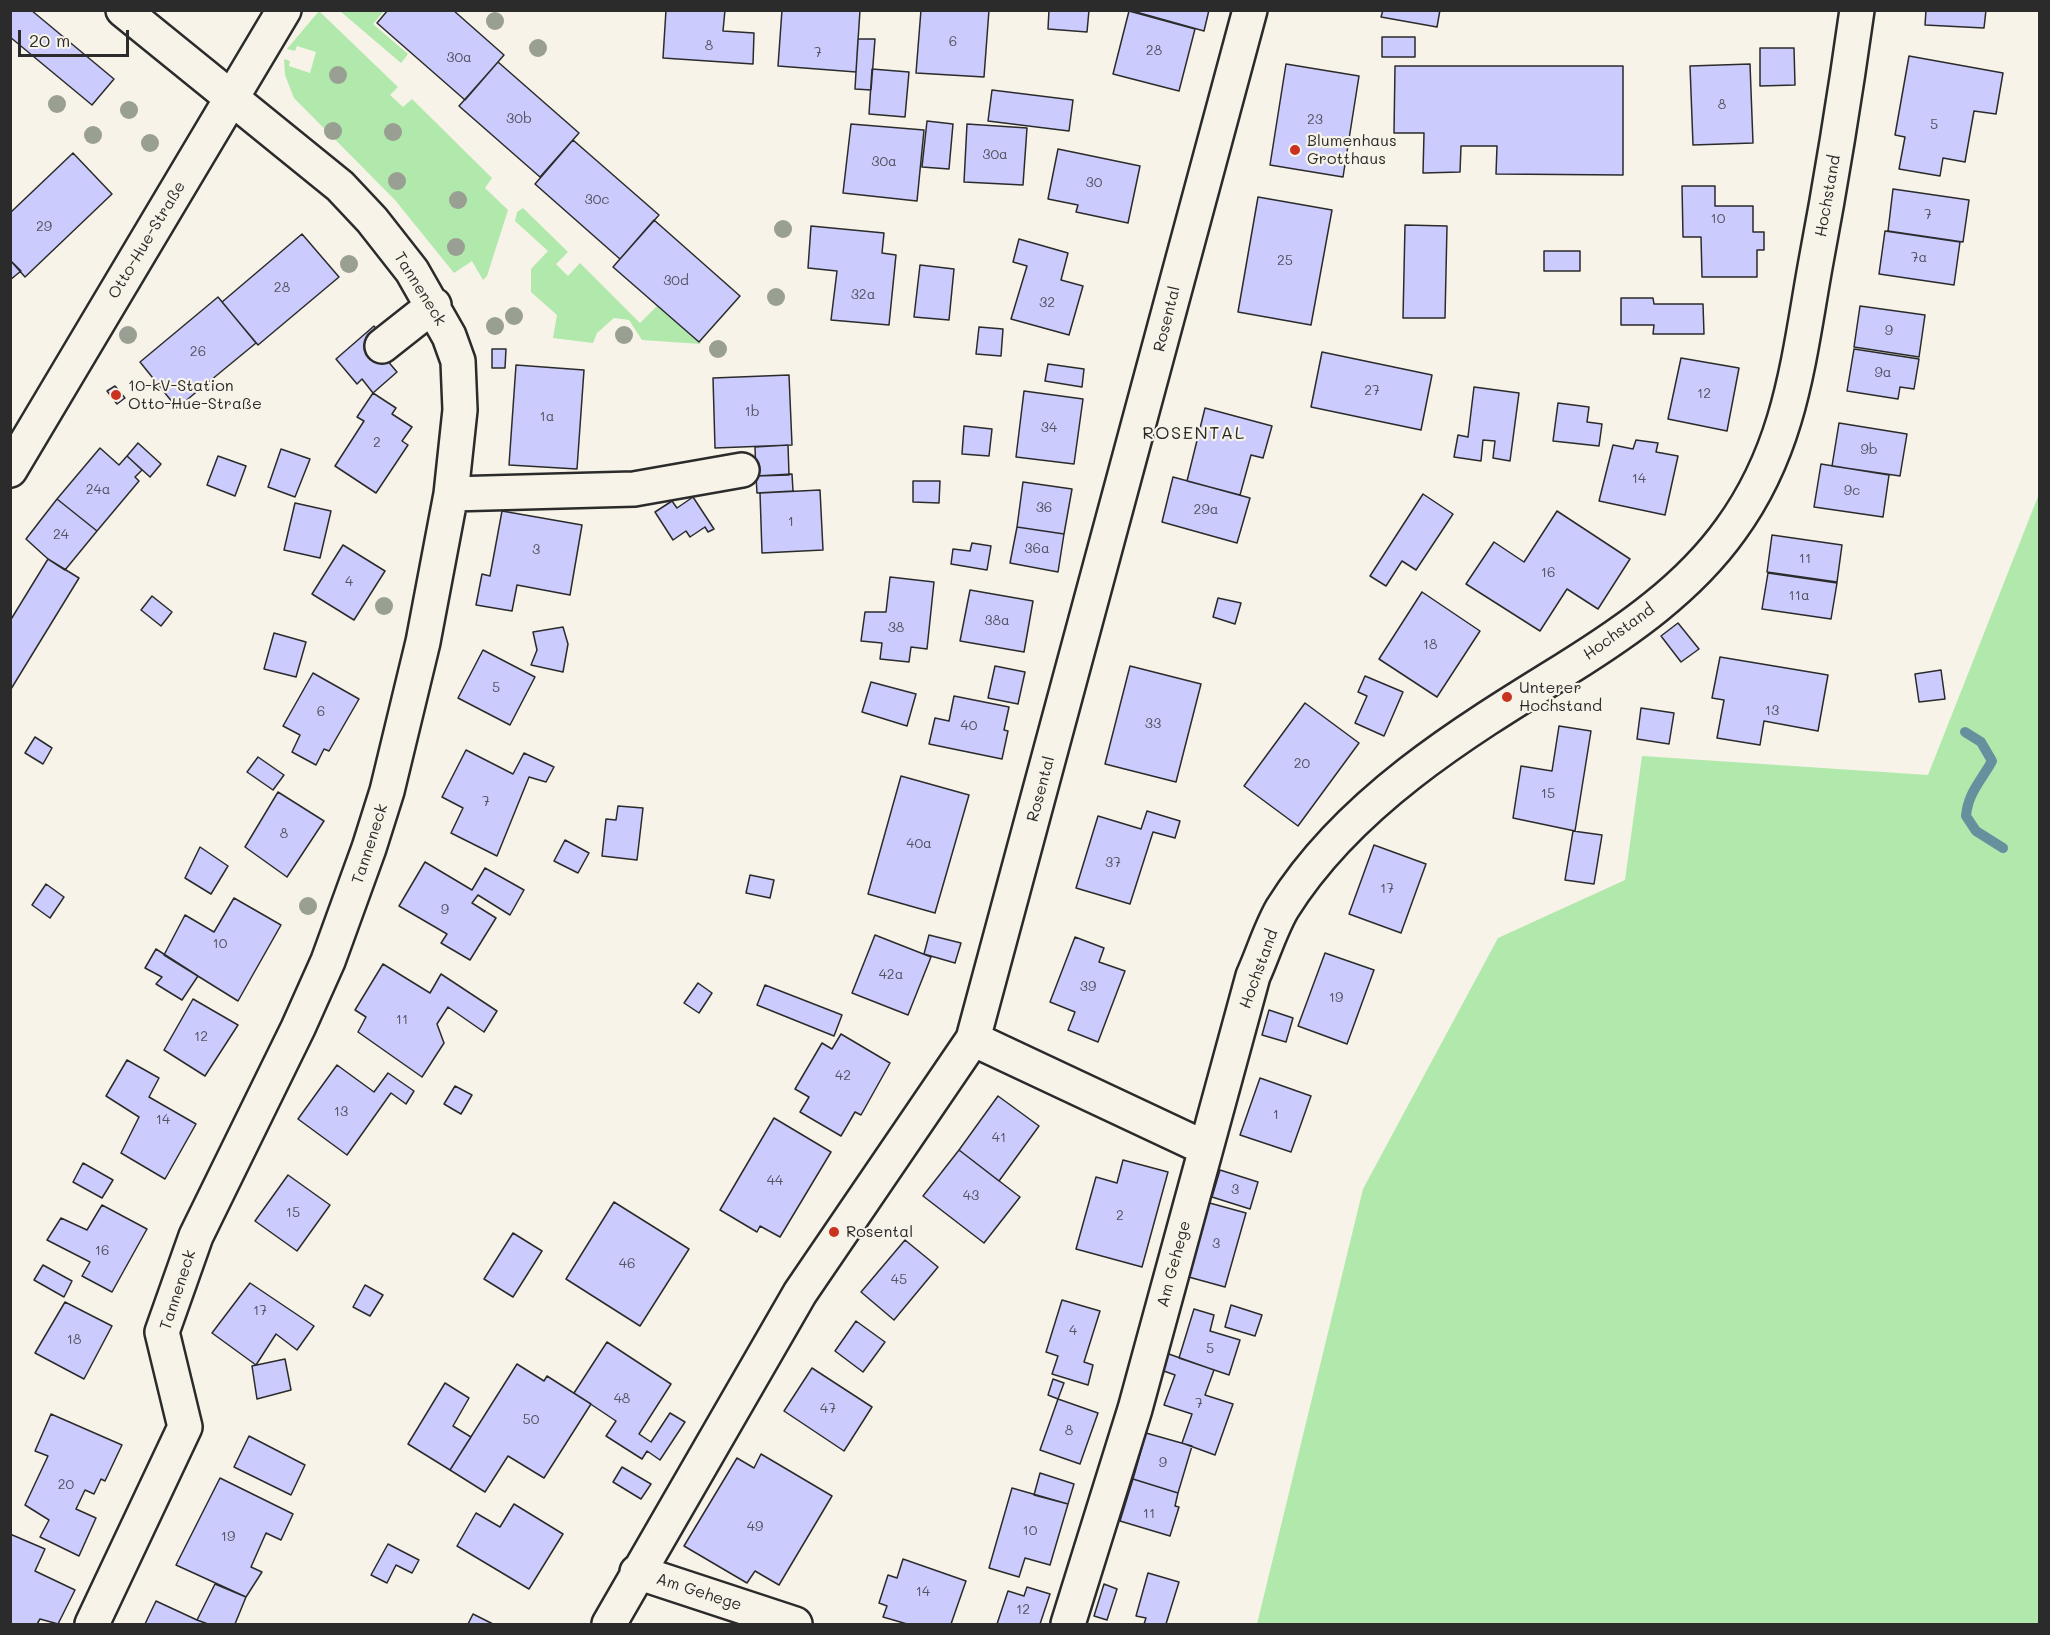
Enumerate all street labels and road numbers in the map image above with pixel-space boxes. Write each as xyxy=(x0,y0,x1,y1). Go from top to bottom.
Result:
street label: Hochstand xyxy=(1811,153,1845,239)
street label: Otto-Hue-Straße xyxy=(104,178,190,302)
street label: Tanneneck xyxy=(390,249,450,329)
street label: Rosental xyxy=(1150,284,1184,354)
street label: Hochstand xyxy=(1580,600,1658,664)
street label: Rosental xyxy=(1023,754,1059,824)
street label: Tanneneck xyxy=(348,801,392,887)
street label: Hochstand xyxy=(1236,927,1282,1011)
street label: Am Gehege xyxy=(1153,1219,1195,1309)
street label: Tanneneck xyxy=(156,1247,200,1333)
street label: Am Gehege xyxy=(654,1569,744,1615)

